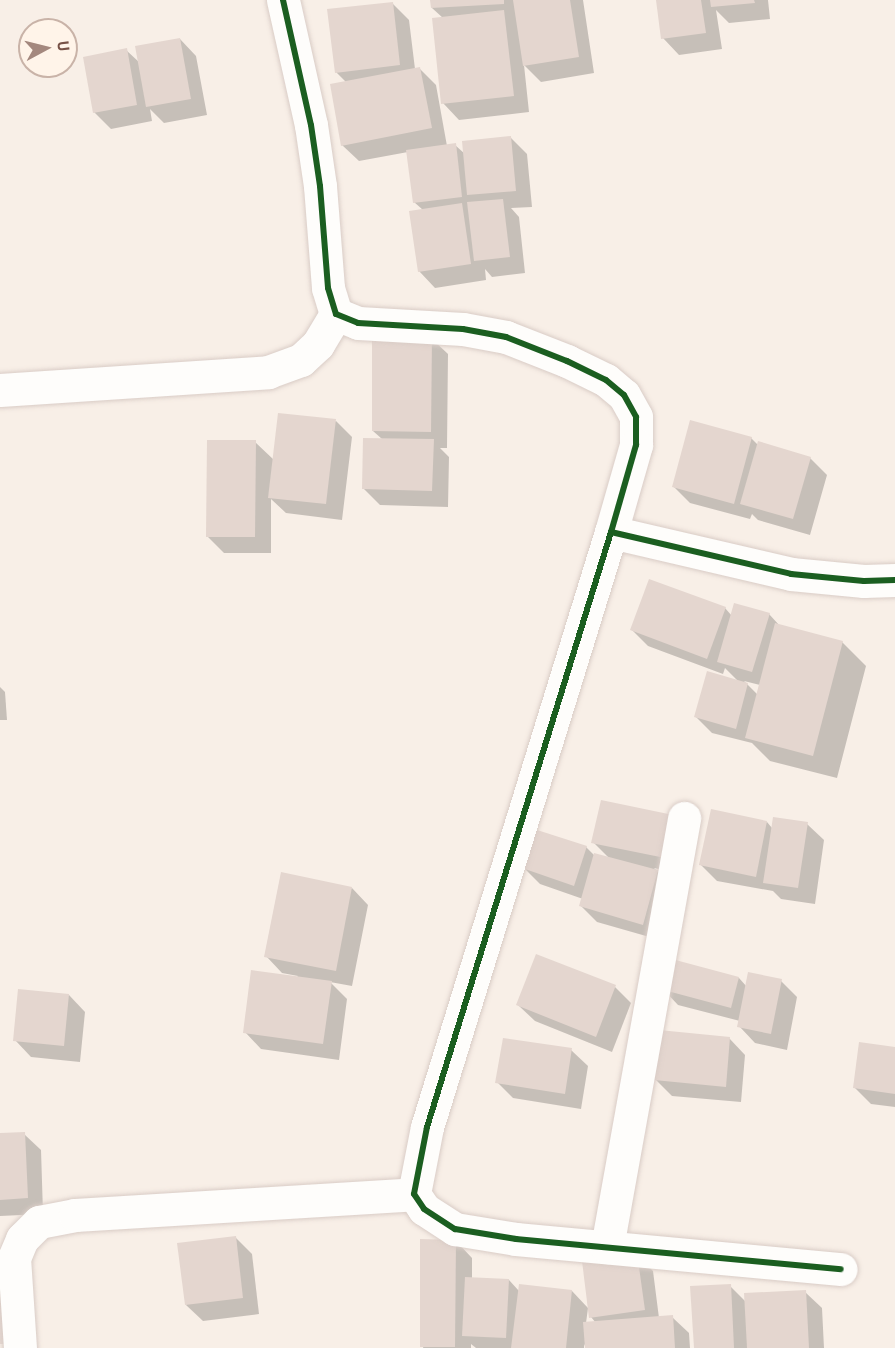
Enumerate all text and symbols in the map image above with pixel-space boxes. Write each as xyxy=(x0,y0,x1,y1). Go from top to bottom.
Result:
north arrow xyxy=(18,18,78,78)
text: U xyxy=(53,40,74,52)

